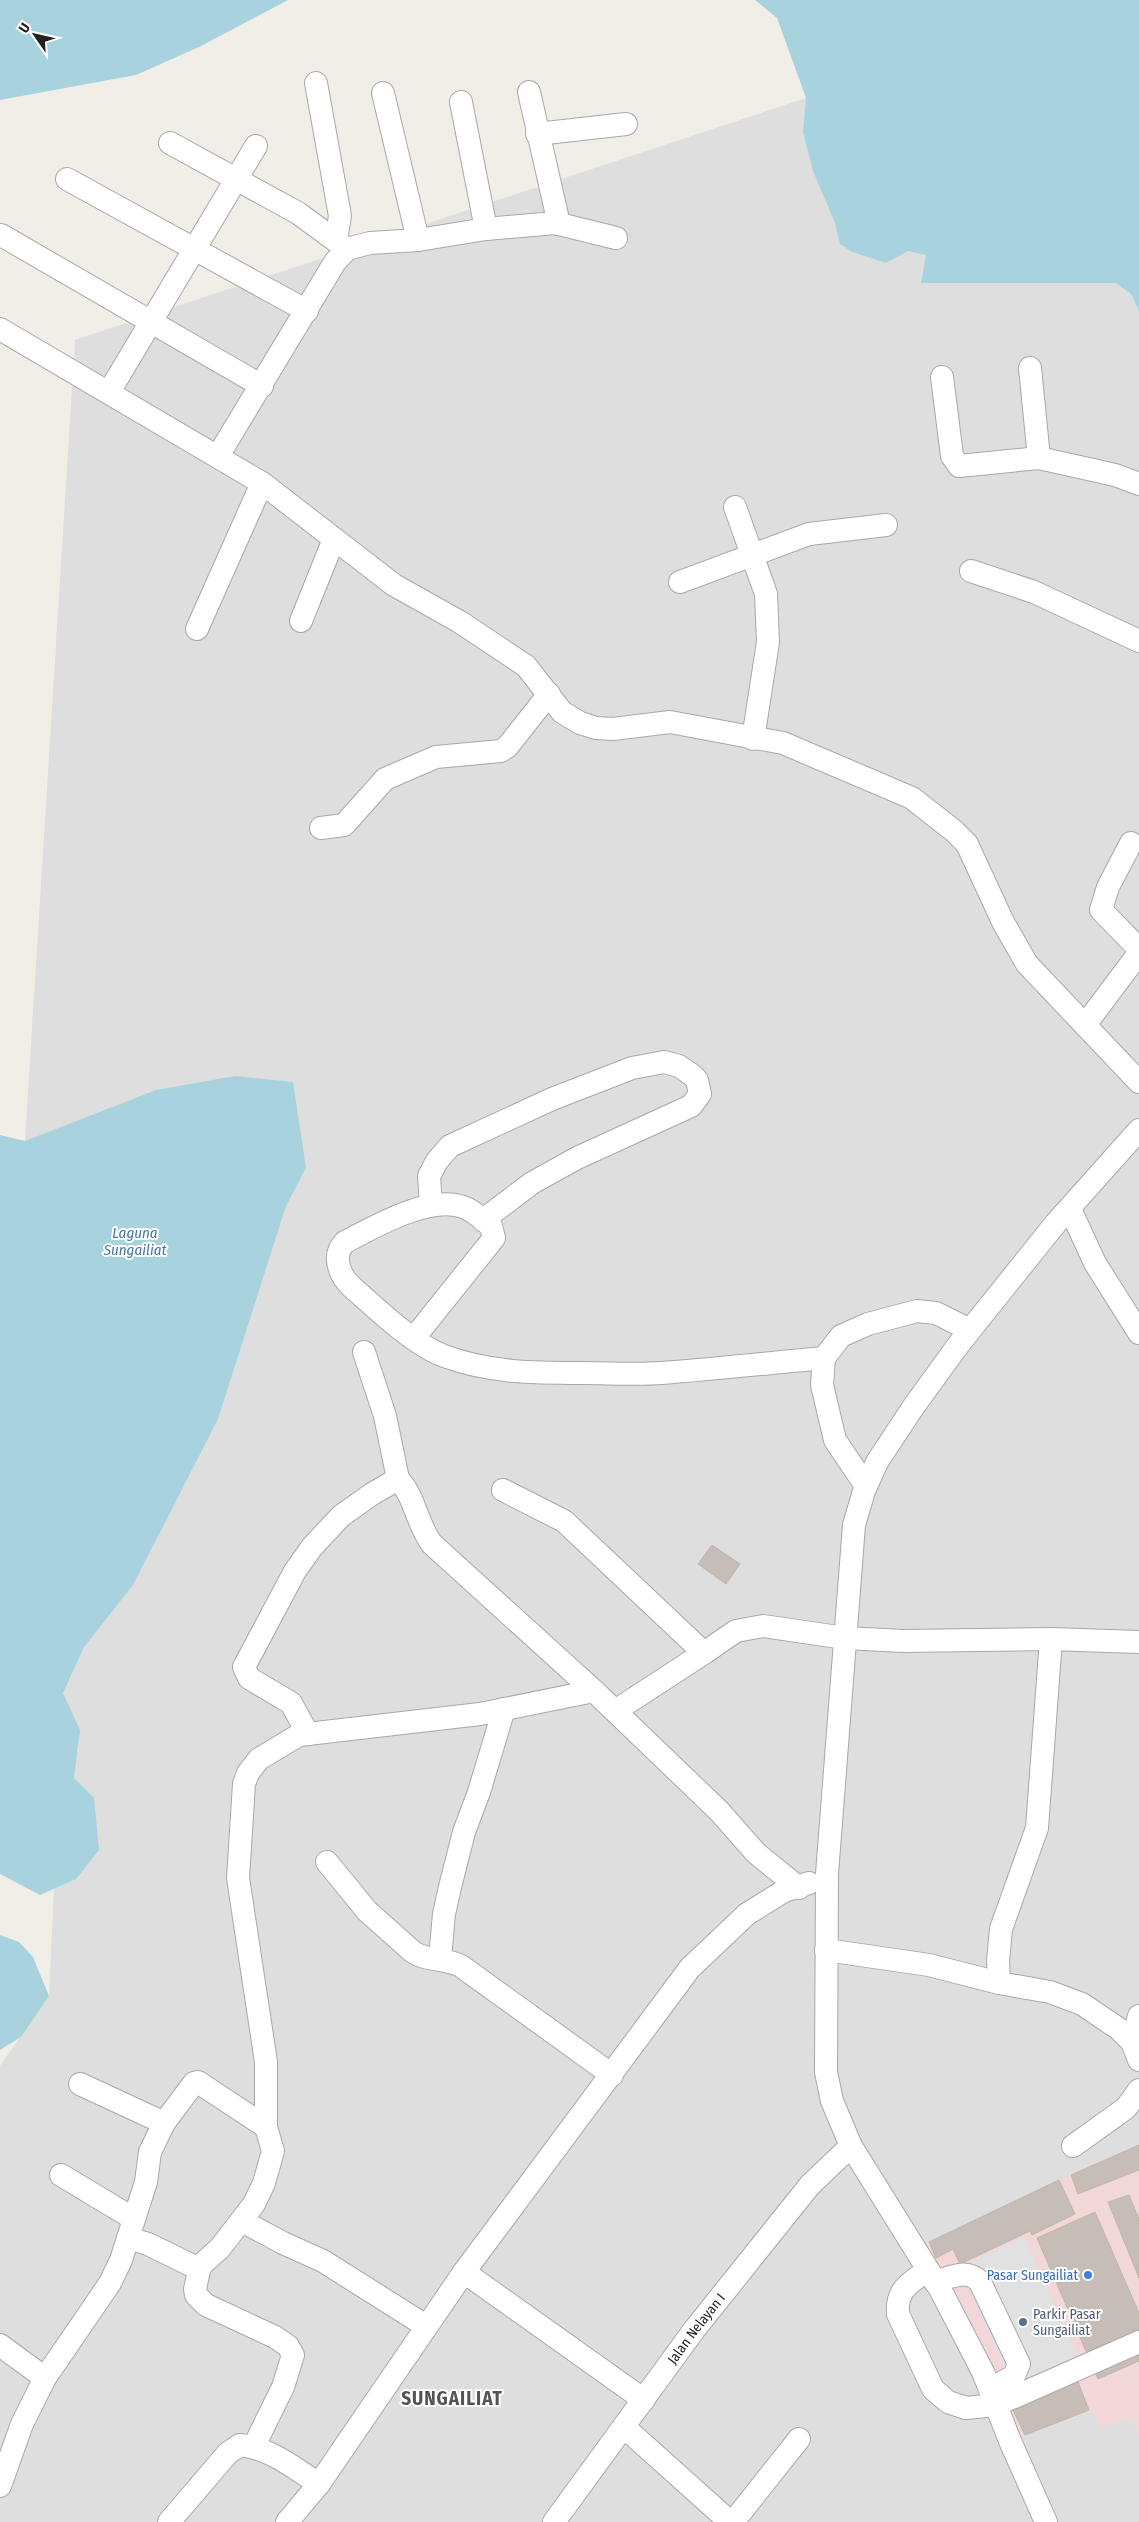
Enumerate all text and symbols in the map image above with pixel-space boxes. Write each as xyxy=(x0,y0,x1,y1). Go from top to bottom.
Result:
north arrow xyxy=(10,10,60,60)
text: U xyxy=(15,20,34,36)
water label: Laguna Sungailiat xyxy=(103,1224,166,1259)
place label: Pasar Sungailiat xyxy=(987,2267,1078,2284)
marker: Pasar Sungailiat xyxy=(1082,2269,1094,2281)
street label: Jalan Nelayan I xyxy=(664,2290,729,2368)
place label: Parkir Pasar Sungailiat xyxy=(1033,2306,1101,2339)
marker: Parkir Pasar Sungailiat xyxy=(1017,2316,1029,2328)
district label: SUNGAILIAT xyxy=(401,2387,503,2410)

